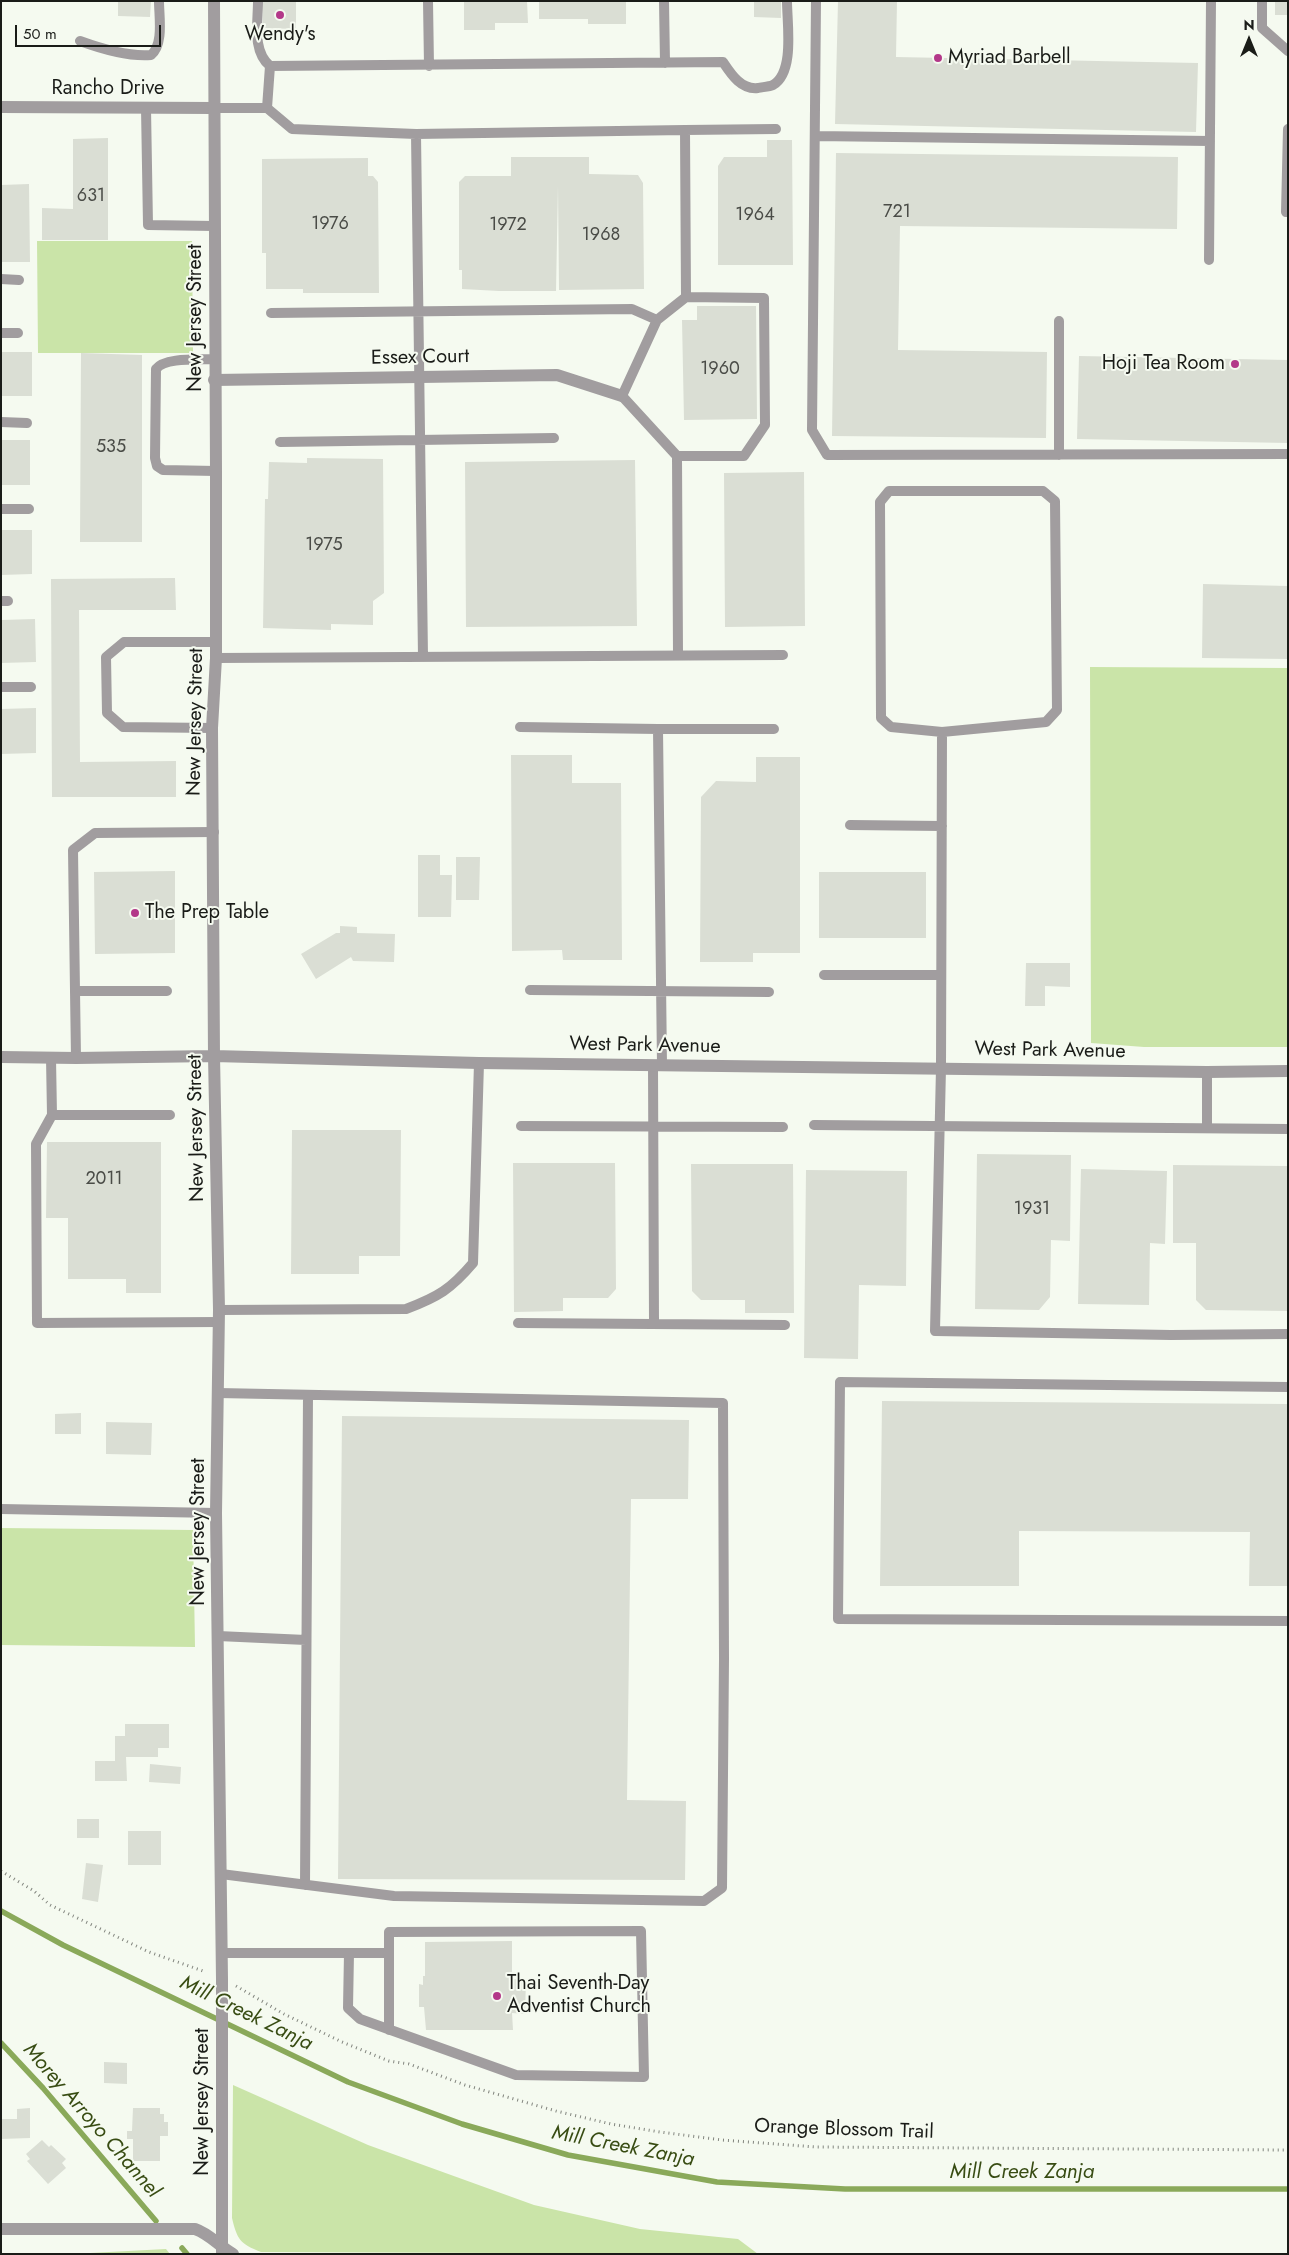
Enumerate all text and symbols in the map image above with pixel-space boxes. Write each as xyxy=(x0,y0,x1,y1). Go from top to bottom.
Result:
marker: Wendy's xyxy=(274,9,286,21)
scale bar xyxy=(18,15,164,47)
north arrow xyxy=(1224,15,1274,65)
text: N xyxy=(1243,15,1255,35)
text: 50 m xyxy=(23,23,57,45)
place label: Wendy's xyxy=(245,23,315,47)
place label: Myriad Barbell xyxy=(948,46,1071,70)
marker: Myriad Barbell xyxy=(932,52,944,64)
street label: Rancho Drive xyxy=(52,77,164,101)
house number: 631 xyxy=(77,186,105,208)
house number: 721 xyxy=(883,202,911,224)
house number: 1964 xyxy=(735,205,775,227)
house number: 1976 xyxy=(311,214,349,236)
house number: 1972 xyxy=(489,215,527,237)
house number: 1968 xyxy=(582,225,620,247)
street label: New Jersey Street xyxy=(184,244,208,392)
street label: Essex Court xyxy=(371,345,469,371)
place label: Hoji Tea Room xyxy=(1102,352,1225,376)
marker: Hoji Tea Room xyxy=(1229,358,1241,370)
house number: 1960 xyxy=(700,359,740,381)
house number: 535 xyxy=(96,437,126,459)
house number: 1975 xyxy=(305,535,343,557)
street label: New Jersey Street xyxy=(183,648,209,796)
place label: The Prep Table xyxy=(145,901,269,925)
marker: The Prep Table xyxy=(129,907,141,919)
street label: West Park Avenue xyxy=(569,1033,721,1059)
street label: West Park Avenue xyxy=(974,1038,1126,1064)
street label: New Jersey Street xyxy=(184,1054,210,1202)
house number: 2011 xyxy=(85,1169,123,1191)
house number: 1931 xyxy=(1014,1199,1050,1221)
street label: New Jersey Street xyxy=(187,1458,211,1606)
water label: Mill Creek Zanja xyxy=(176,1971,316,2057)
place label: Thai Seventh-Day Adventist Church xyxy=(507,1972,651,2019)
marker: Thai Seventh-Day Adventist Church xyxy=(491,1990,503,2002)
street label: New Jersey Street xyxy=(191,2028,215,2176)
water label: Morey Arroyo Channel xyxy=(17,2039,165,2203)
street label: Orange Blossom Trail xyxy=(754,2115,934,2145)
water label: Mill Creek Zanja xyxy=(550,2121,696,2173)
water label: Mill Creek Zanja xyxy=(950,2160,1094,2186)

